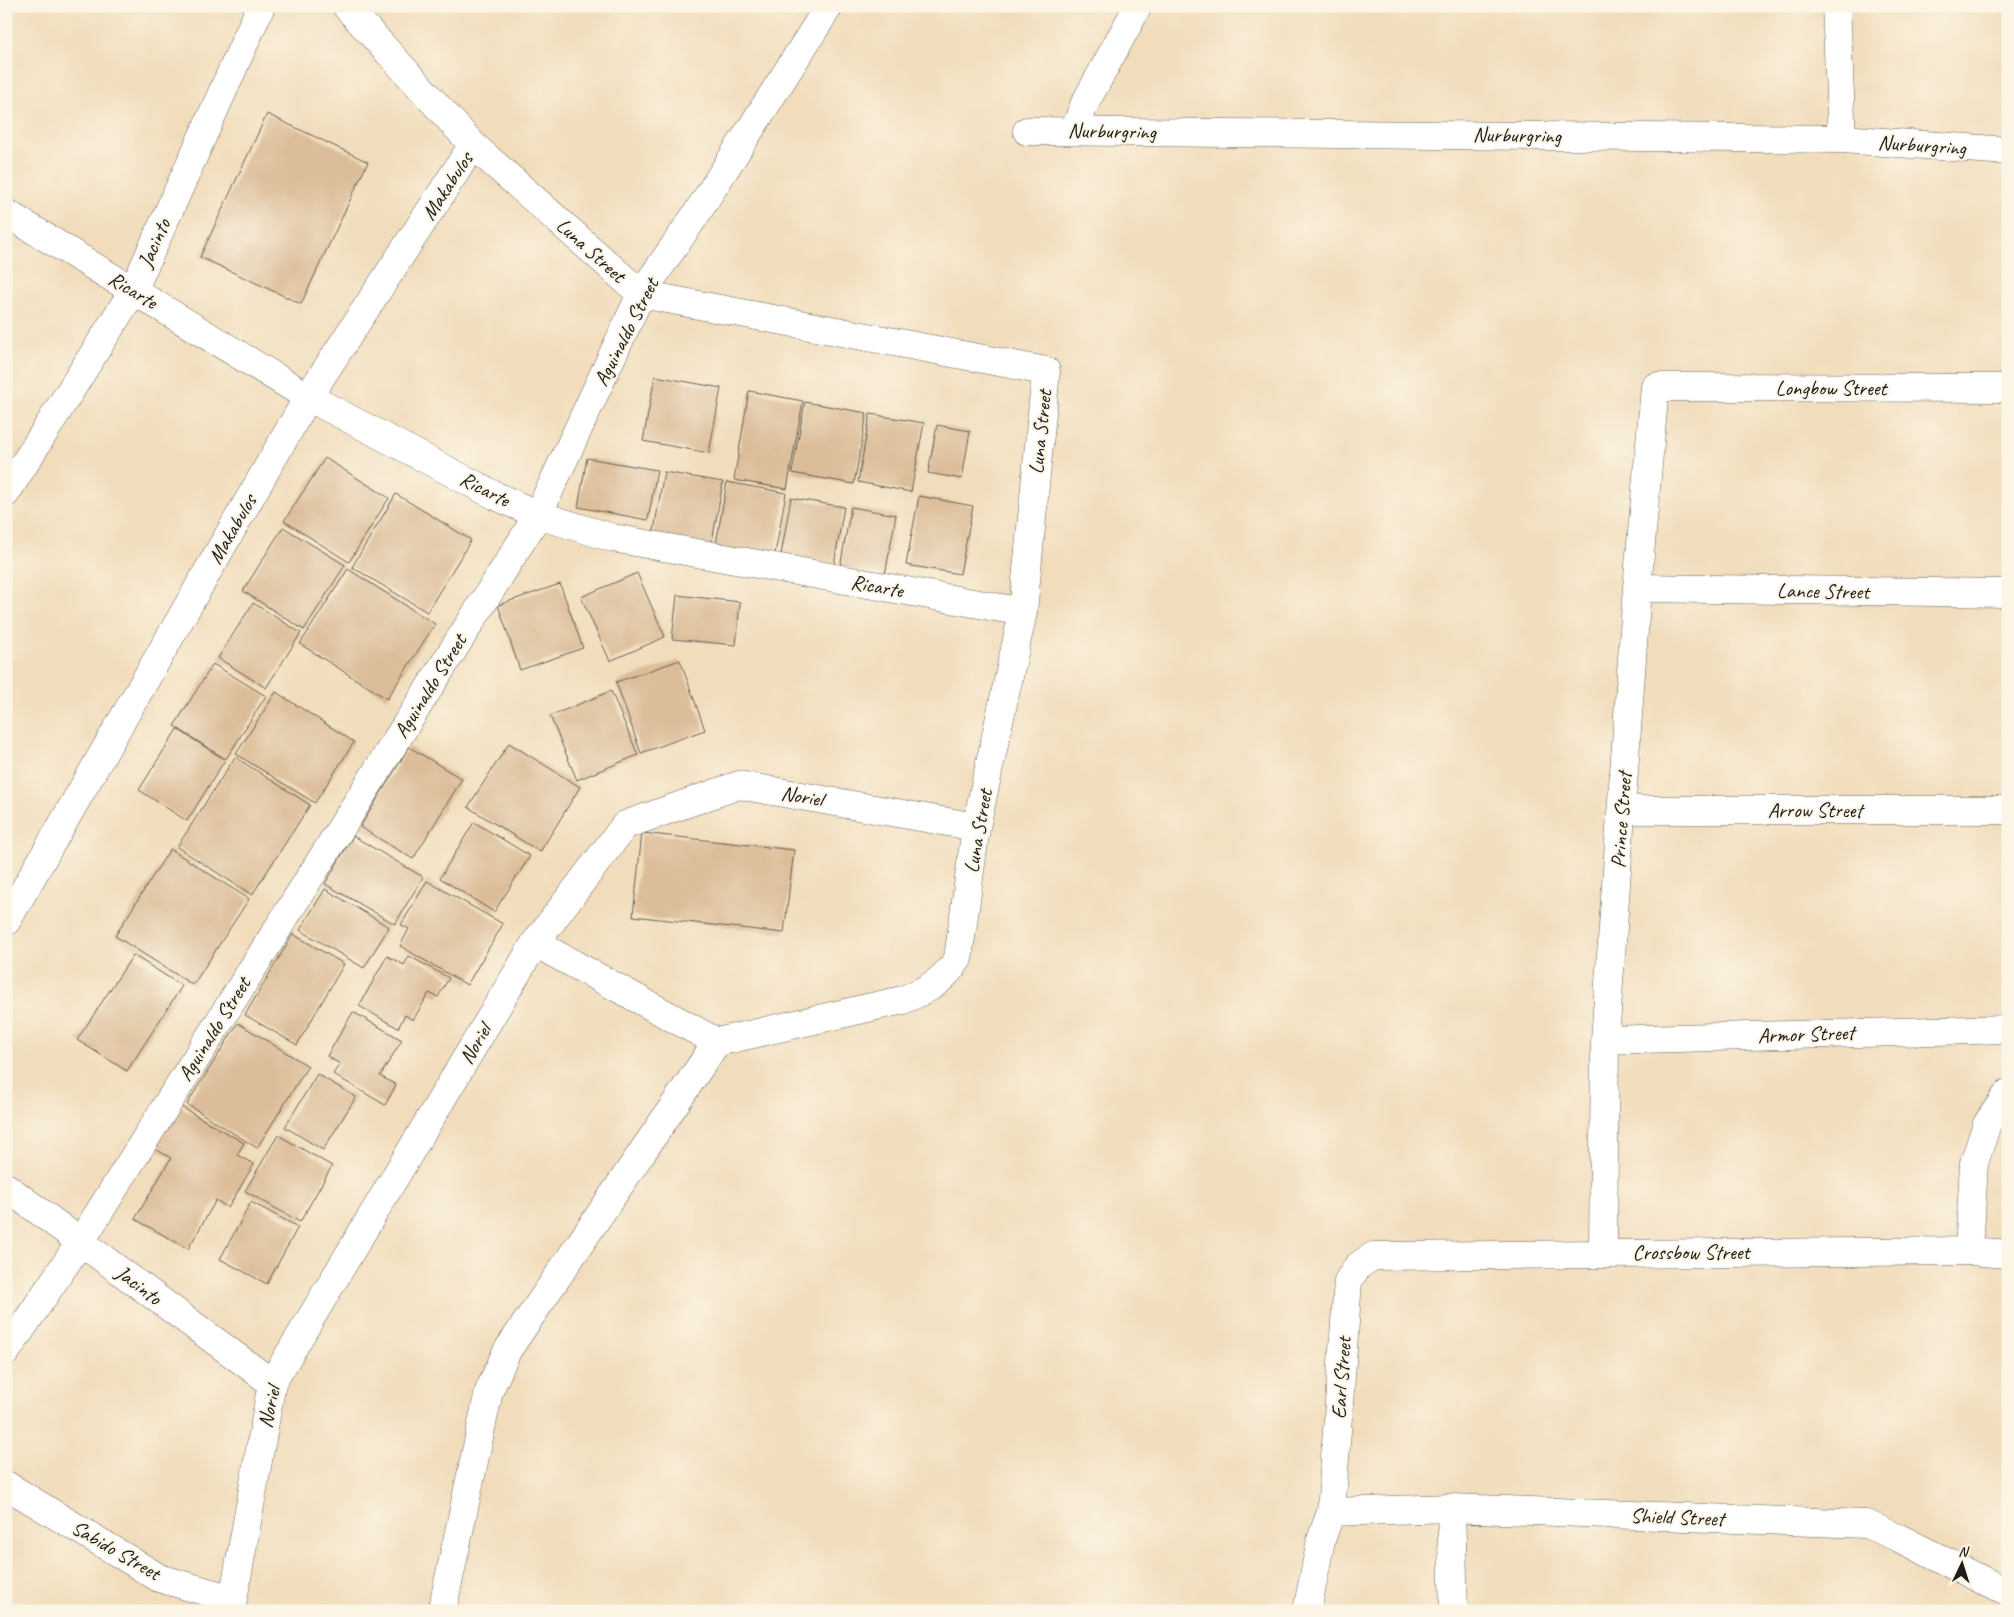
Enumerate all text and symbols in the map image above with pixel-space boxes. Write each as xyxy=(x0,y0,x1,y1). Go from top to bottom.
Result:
street label: Nurburgring xyxy=(1068,117,1158,145)
street label: Nurburgring xyxy=(1473,121,1563,149)
street label: Nurburgring xyxy=(1877,129,1968,161)
street label: Makabulos xyxy=(416,146,479,225)
street label: Luna Street xyxy=(551,212,632,289)
street label: Jacinto xyxy=(131,213,177,272)
street label: Ricarte xyxy=(104,265,163,315)
street label: Aguinaldo Street xyxy=(588,272,665,390)
street label: Longbow Street xyxy=(1775,375,1889,401)
street label: Luna Street xyxy=(1023,387,1058,475)
street label: Ricarte xyxy=(456,466,515,513)
street label: Makabulos xyxy=(202,488,263,568)
street label: Ricarte xyxy=(849,569,906,604)
street label: Lance Street xyxy=(1777,577,1871,605)
street label: Aguinaldo Street xyxy=(388,628,473,743)
street label: Prince Street xyxy=(1605,768,1638,869)
street label: Noriel xyxy=(779,780,828,813)
street label: Luna Street xyxy=(958,785,998,875)
street label: Arrow Street xyxy=(1768,797,1865,823)
street label: Aguinaldo Street xyxy=(172,971,257,1086)
street label: Noriel xyxy=(453,1016,499,1069)
street label: Armor Street xyxy=(1757,1019,1858,1049)
street label: Crossbow Street xyxy=(1632,1239,1752,1265)
street label: Jacinto xyxy=(110,1259,168,1312)
street label: Earl Street xyxy=(1325,1334,1357,1420)
street label: Noriel xyxy=(252,1380,287,1430)
street label: Shield Street xyxy=(1630,1502,1727,1532)
street label: Sabido Street xyxy=(67,1514,167,1587)
north arrow xyxy=(1936,1540,1986,1590)
text: N xyxy=(1958,1543,1970,1560)

